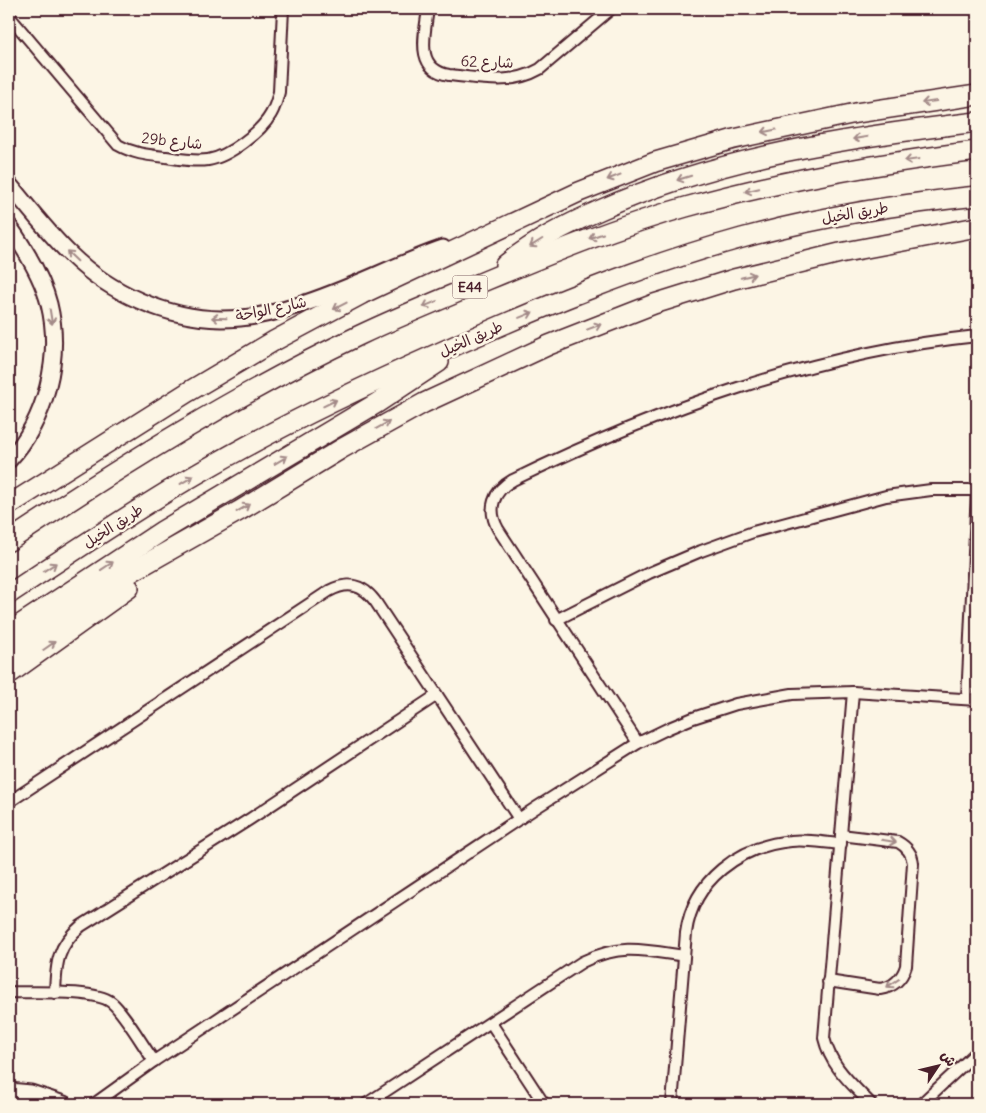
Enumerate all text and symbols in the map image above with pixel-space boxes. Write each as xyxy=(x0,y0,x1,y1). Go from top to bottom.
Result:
street label: شارع 62 xyxy=(460,51,514,73)
one-way arrow xyxy=(921,98,937,108)
one-way arrow xyxy=(762,127,778,136)
street label: 29b شارع xyxy=(141,128,203,154)
one-way arrow xyxy=(852,134,868,144)
one-way arrow xyxy=(904,155,920,165)
one-way arrow xyxy=(606,173,622,182)
one-way arrow xyxy=(676,173,692,183)
one-way arrow xyxy=(745,186,761,196)
street label: طريق الخيل xyxy=(820,197,890,228)
one-way arrow xyxy=(589,232,604,241)
one-way arrow xyxy=(529,238,543,248)
one-way arrow xyxy=(66,250,79,262)
one-way arrow xyxy=(739,270,755,280)
road number: E44 xyxy=(452,276,488,298)
street label: شارع الواحة xyxy=(234,292,308,326)
one-way arrow xyxy=(423,300,438,310)
one-way arrow xyxy=(333,302,348,311)
one-way arrow xyxy=(46,309,56,325)
one-way arrow xyxy=(518,310,533,320)
one-way arrow xyxy=(211,313,227,323)
street label: طريق الخيل xyxy=(436,316,506,361)
one-way arrow xyxy=(585,322,601,331)
one-way arrow xyxy=(322,398,337,407)
one-way arrow xyxy=(375,420,390,430)
one-way arrow xyxy=(273,455,288,464)
one-way arrow xyxy=(179,474,193,484)
street label: طريق الخيل xyxy=(79,499,146,552)
one-way arrow xyxy=(236,503,250,513)
one-way arrow xyxy=(100,561,114,571)
one-way arrow xyxy=(42,562,56,572)
one-way arrow xyxy=(42,641,56,651)
one-way arrow xyxy=(881,836,897,846)
one-way arrow xyxy=(886,979,900,989)
north arrow xyxy=(914,1040,964,1090)
text: ش xyxy=(937,1047,960,1070)

